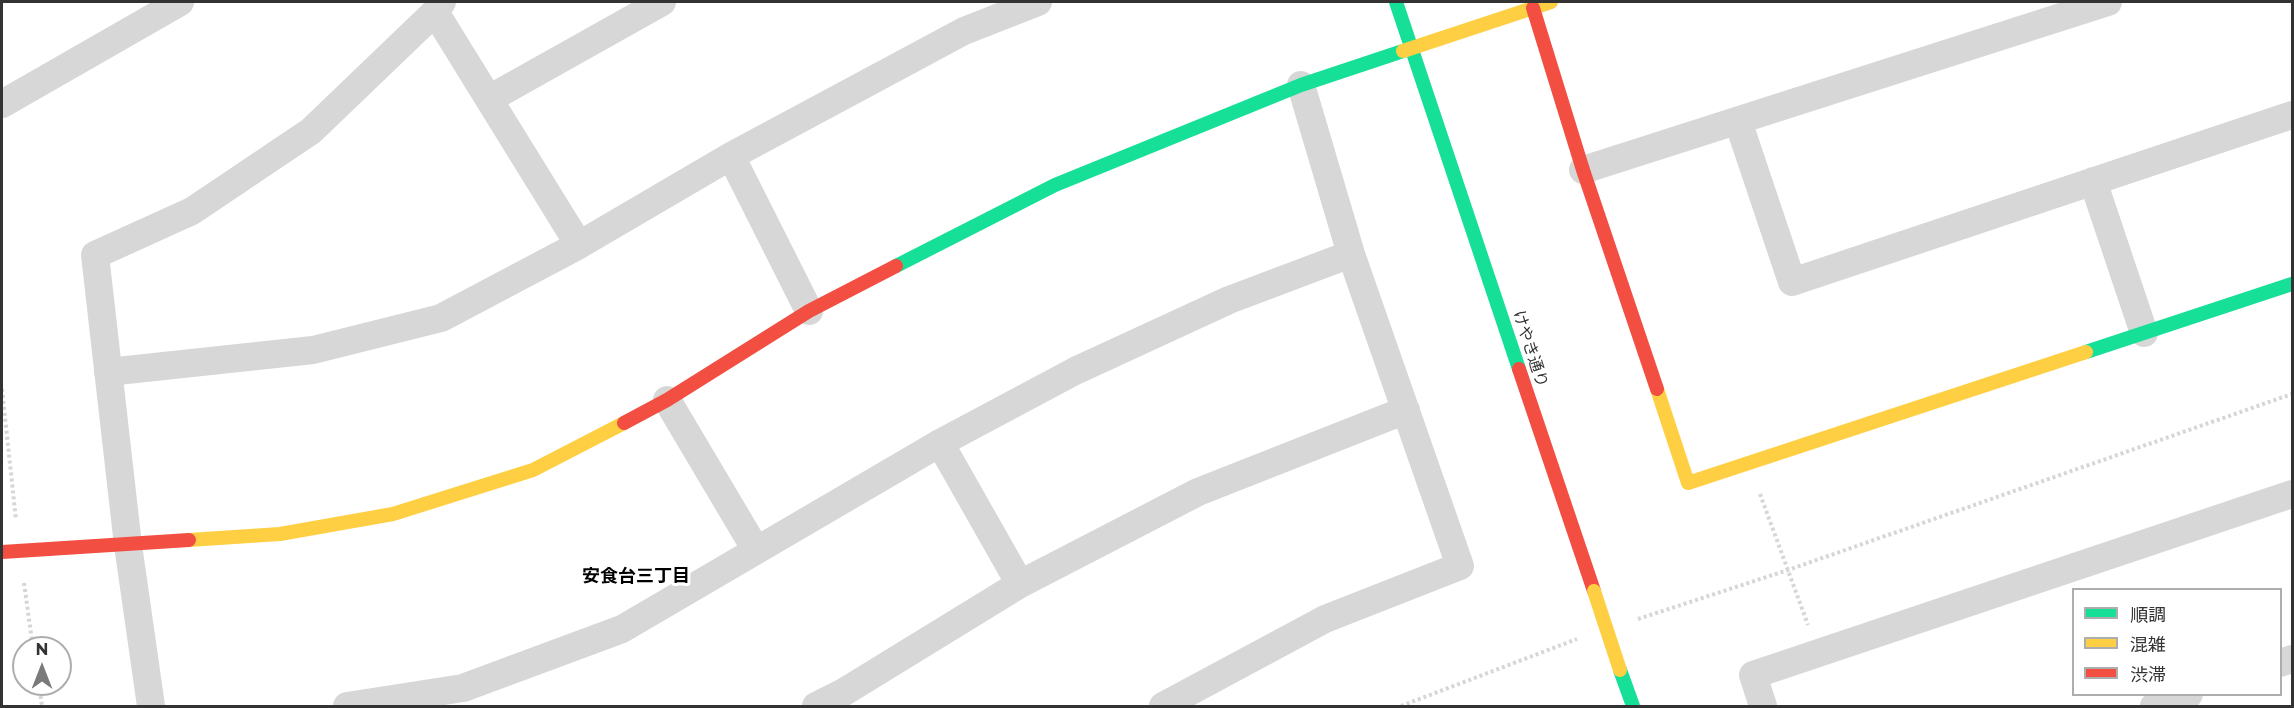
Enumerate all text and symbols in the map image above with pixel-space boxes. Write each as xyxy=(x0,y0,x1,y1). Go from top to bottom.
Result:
street label: けやき通り xyxy=(1509,308,1551,390)
district label: 安食台三丁目 xyxy=(582,566,690,588)
legend xyxy=(2072,588,2282,696)
text: 順調 xyxy=(2130,604,2166,626)
text: 混雑 xyxy=(2130,634,2166,656)
north arrow xyxy=(12,636,72,696)
text: N xyxy=(36,640,48,659)
text: 渋滞 xyxy=(2130,664,2166,686)

